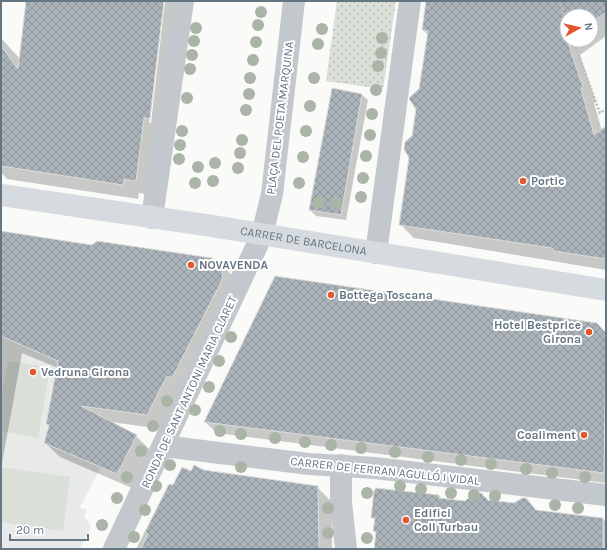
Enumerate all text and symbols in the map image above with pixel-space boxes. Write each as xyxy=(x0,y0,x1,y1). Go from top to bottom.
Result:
north arrow xyxy=(559,8,599,48)
text: N xyxy=(581,22,595,31)
street label: PLAÇA DEL POETA MARQUINA xyxy=(264,40,296,195)
place label: Portic xyxy=(531,174,565,188)
marker: Portic xyxy=(518,176,528,186)
street label: CARRER DE BARCELONA xyxy=(239,224,368,258)
place label: NOVAVENDA xyxy=(199,258,269,272)
marker: NOVAVENDA xyxy=(186,260,196,270)
place label: Bottega Toscana xyxy=(339,288,433,302)
marker: Bottega Toscana xyxy=(326,290,336,300)
street label: RONDA DE SANT ANTONI MARIA CLARET xyxy=(138,294,240,490)
place label: Hotel Bestprice Girona xyxy=(494,318,581,346)
marker: Hotel Bestprice Girona xyxy=(584,327,594,337)
place label: Vedruna Girona xyxy=(41,365,129,379)
marker: Vedruna Girona xyxy=(28,367,38,377)
place label: Coaliment xyxy=(517,428,576,442)
marker: Coaliment xyxy=(579,430,589,440)
street label: CARRER DE FERRAN AGULLÓ I VIDAL xyxy=(290,453,481,488)
place label: Edifici Coll Turbau xyxy=(414,506,478,534)
marker: Edifici Coll Turbau xyxy=(401,515,411,525)
scale bar xyxy=(10,516,88,542)
text: 20 m xyxy=(16,523,44,537)

